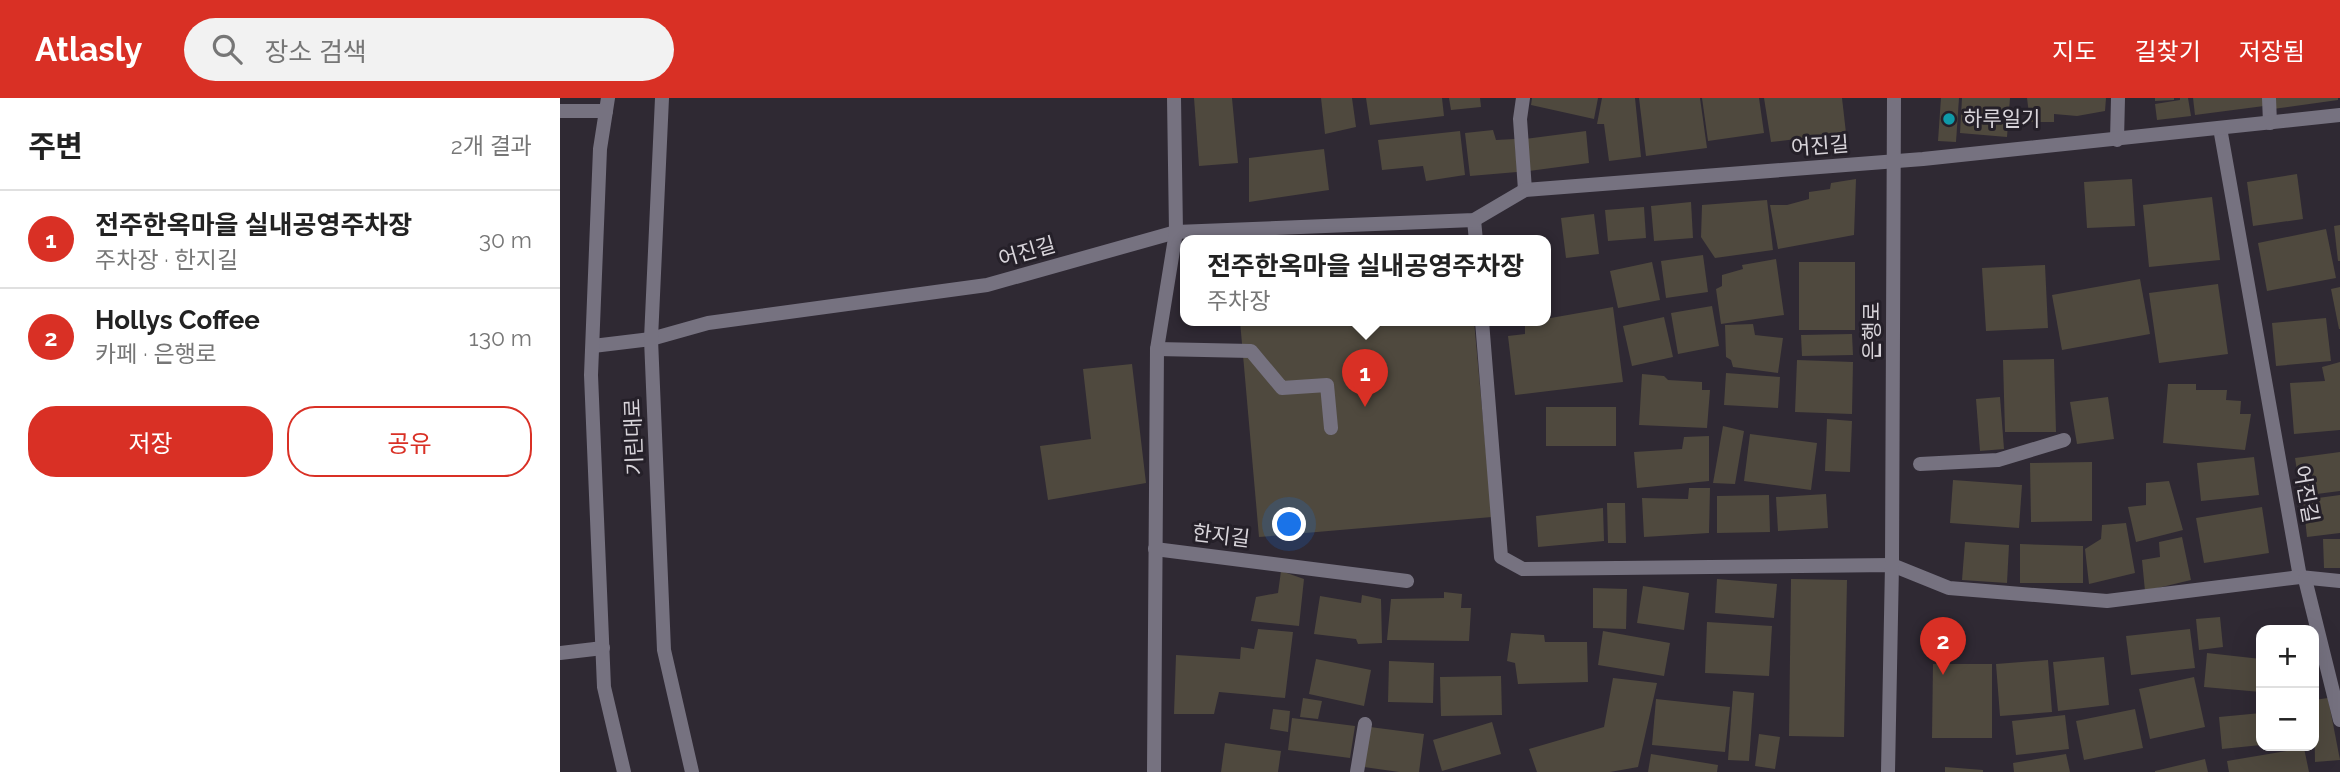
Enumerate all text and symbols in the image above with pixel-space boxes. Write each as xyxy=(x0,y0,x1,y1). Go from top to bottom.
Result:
search box xyxy=(184,18,674,81)
text: Atlasly xyxy=(35,30,142,69)
icon: search xyxy=(208,30,246,68)
text: 장소 검색 xyxy=(264,37,367,67)
text: 지도 xyxy=(2052,37,2097,66)
text: 길찾기 xyxy=(2135,37,2201,66)
text: 저장됨 xyxy=(2239,37,2305,66)
place label: 하루일기 xyxy=(1963,106,2040,131)
marker: 하루일기 xyxy=(1941,111,1957,127)
text: 주변 xyxy=(28,129,83,164)
street label: 어진길 xyxy=(1790,131,1850,160)
text: 2개 결과 xyxy=(451,132,532,159)
text: 전주한옥마을 실내공영주차장 xyxy=(95,210,412,240)
text: 1 xyxy=(45,226,57,253)
text: 30 m xyxy=(479,226,532,253)
street label: 어진길 xyxy=(996,232,1058,272)
popup xyxy=(1180,235,1551,326)
text: 주차장 · 한지길 xyxy=(95,246,238,273)
text: 전주한옥마을 실내공영주차장 xyxy=(1207,251,1524,281)
text: 주차장 xyxy=(1207,287,1270,314)
street label: 은행로 xyxy=(1859,302,1884,360)
text: Hollys Coffee xyxy=(95,305,260,335)
text: 2 xyxy=(45,324,57,351)
text: 130 m xyxy=(469,324,532,351)
text: 카페 · 은행로 xyxy=(95,340,217,367)
pin: 1 xyxy=(1342,349,1388,407)
street label: 기린대로 xyxy=(620,398,647,476)
button: 저장 xyxy=(28,406,273,477)
button: 공유 xyxy=(287,406,532,477)
street label: 어진길 xyxy=(2289,463,2324,525)
your location xyxy=(1272,507,1306,541)
street label: 한지길 xyxy=(1191,520,1251,551)
pin: 2 xyxy=(1920,617,1966,675)
map controls xyxy=(2256,625,2319,751)
button: + xyxy=(2256,625,2319,688)
button: − xyxy=(2256,688,2319,751)

